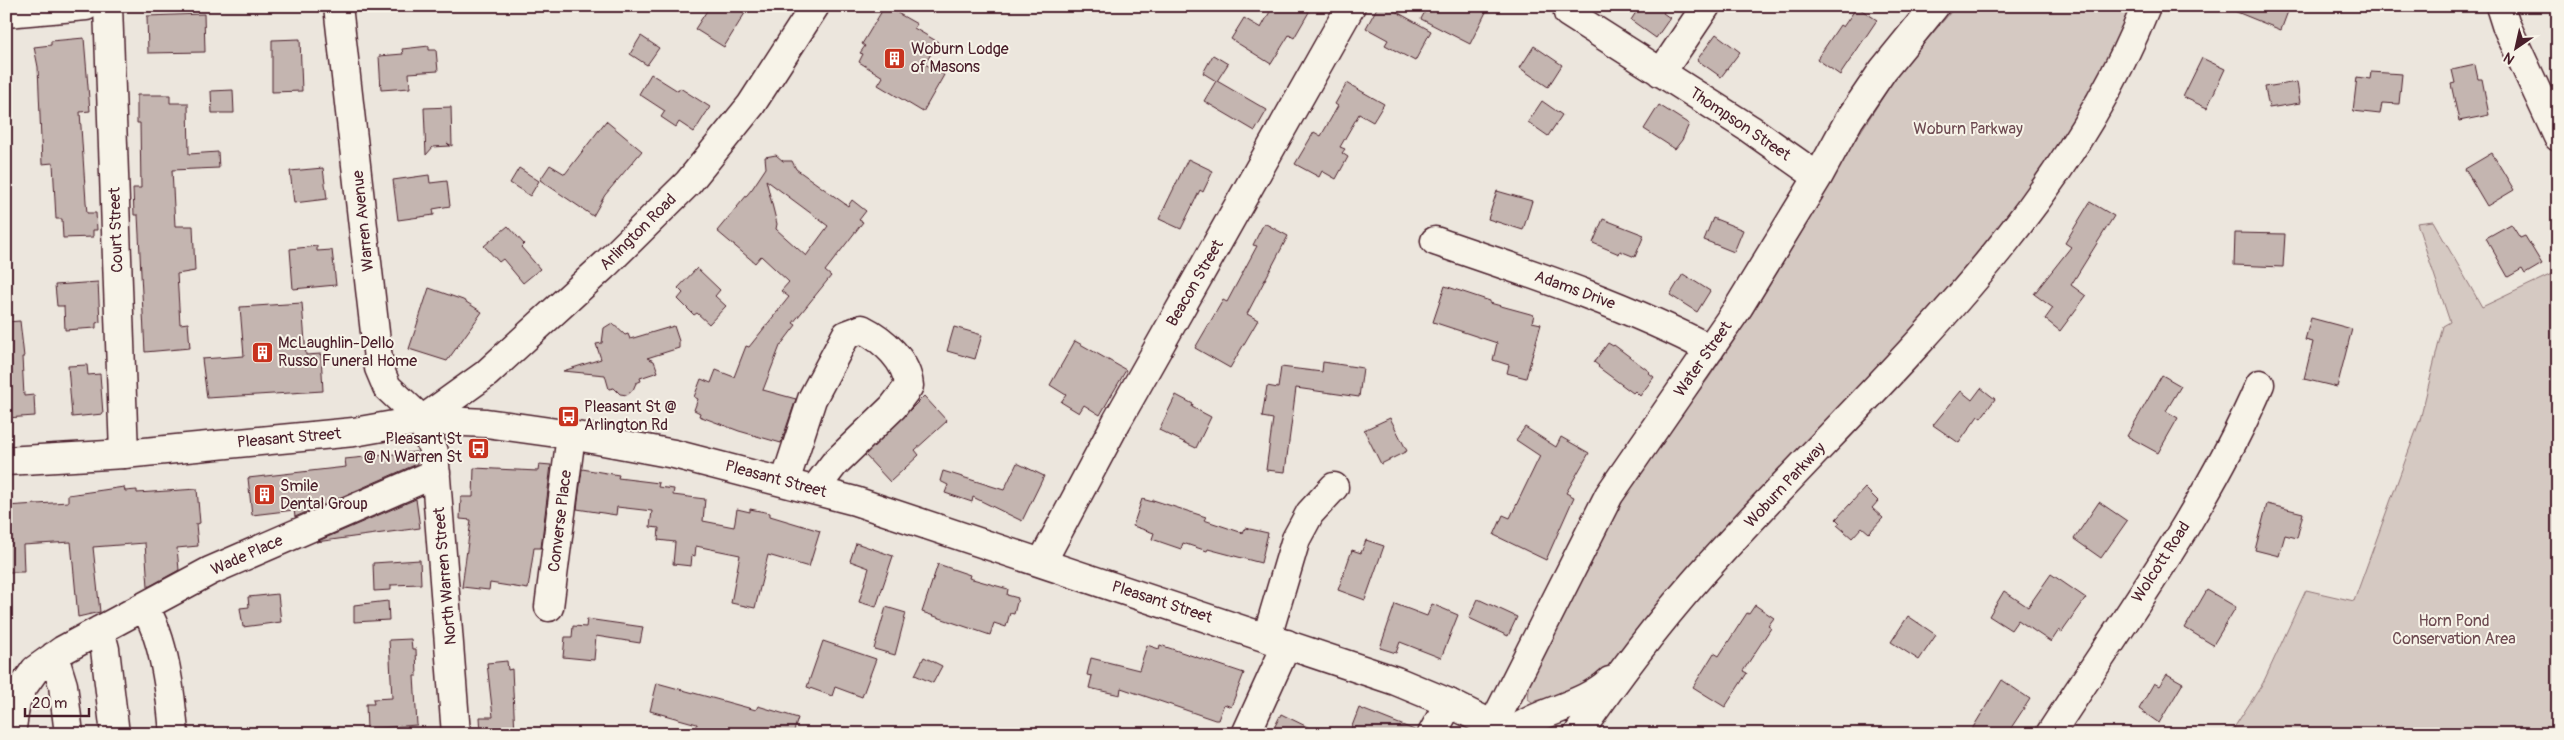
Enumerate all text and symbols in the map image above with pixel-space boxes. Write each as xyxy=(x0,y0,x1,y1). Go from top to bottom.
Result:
north arrow xyxy=(2492,22,2542,72)
place label: Woburn Lodge of Masons xyxy=(911,39,1009,77)
building icon: Woburn Lodge of Masons xyxy=(883,46,907,70)
text: N xyxy=(2500,49,2518,68)
street label: Thompson Street xyxy=(1686,83,1795,166)
park label: Woburn Parkway xyxy=(1913,119,2023,139)
street label: Warren Avenue xyxy=(348,169,378,273)
street label: Court Street xyxy=(104,186,127,273)
street label: Arlington Road xyxy=(595,189,681,275)
street label: Beacon Street xyxy=(1162,236,1228,330)
street label: Adams Drive xyxy=(1532,266,1618,314)
street label: Water Street xyxy=(1670,317,1737,401)
place label: McLaughlin-Dello Russo Funeral Home xyxy=(278,333,417,371)
building icon: McLaughlin-Dello Russo Funeral Home xyxy=(250,340,274,364)
place label: Pleasant St @ Arlington Rd xyxy=(584,397,677,435)
bus stop icon: Pleasant St @ Arlington Rd xyxy=(556,404,580,428)
street label: Pleasant Street xyxy=(236,423,342,453)
place label: Pleasant St @ N Warren St xyxy=(363,429,463,467)
bus stop icon: Pleasant St @ N Warren St xyxy=(466,436,490,460)
street label: Woburn Parkway xyxy=(1740,438,1830,532)
street label: Pleasant Street xyxy=(723,456,829,502)
street label: Converse Place xyxy=(544,469,576,573)
place label: Smile Dental Group xyxy=(280,476,368,514)
building icon: Smile Dental Group xyxy=(252,483,276,507)
street label: North Warren Street xyxy=(429,506,461,646)
street label: Wolcott Road xyxy=(2127,518,2195,606)
street label: Wade Place xyxy=(208,530,286,580)
street label: Pleasant Street xyxy=(1109,576,1215,628)
park label: Horn Pond Conservation Area xyxy=(2392,611,2516,649)
scale bar xyxy=(25,685,89,717)
text: 20 m xyxy=(32,694,67,713)

